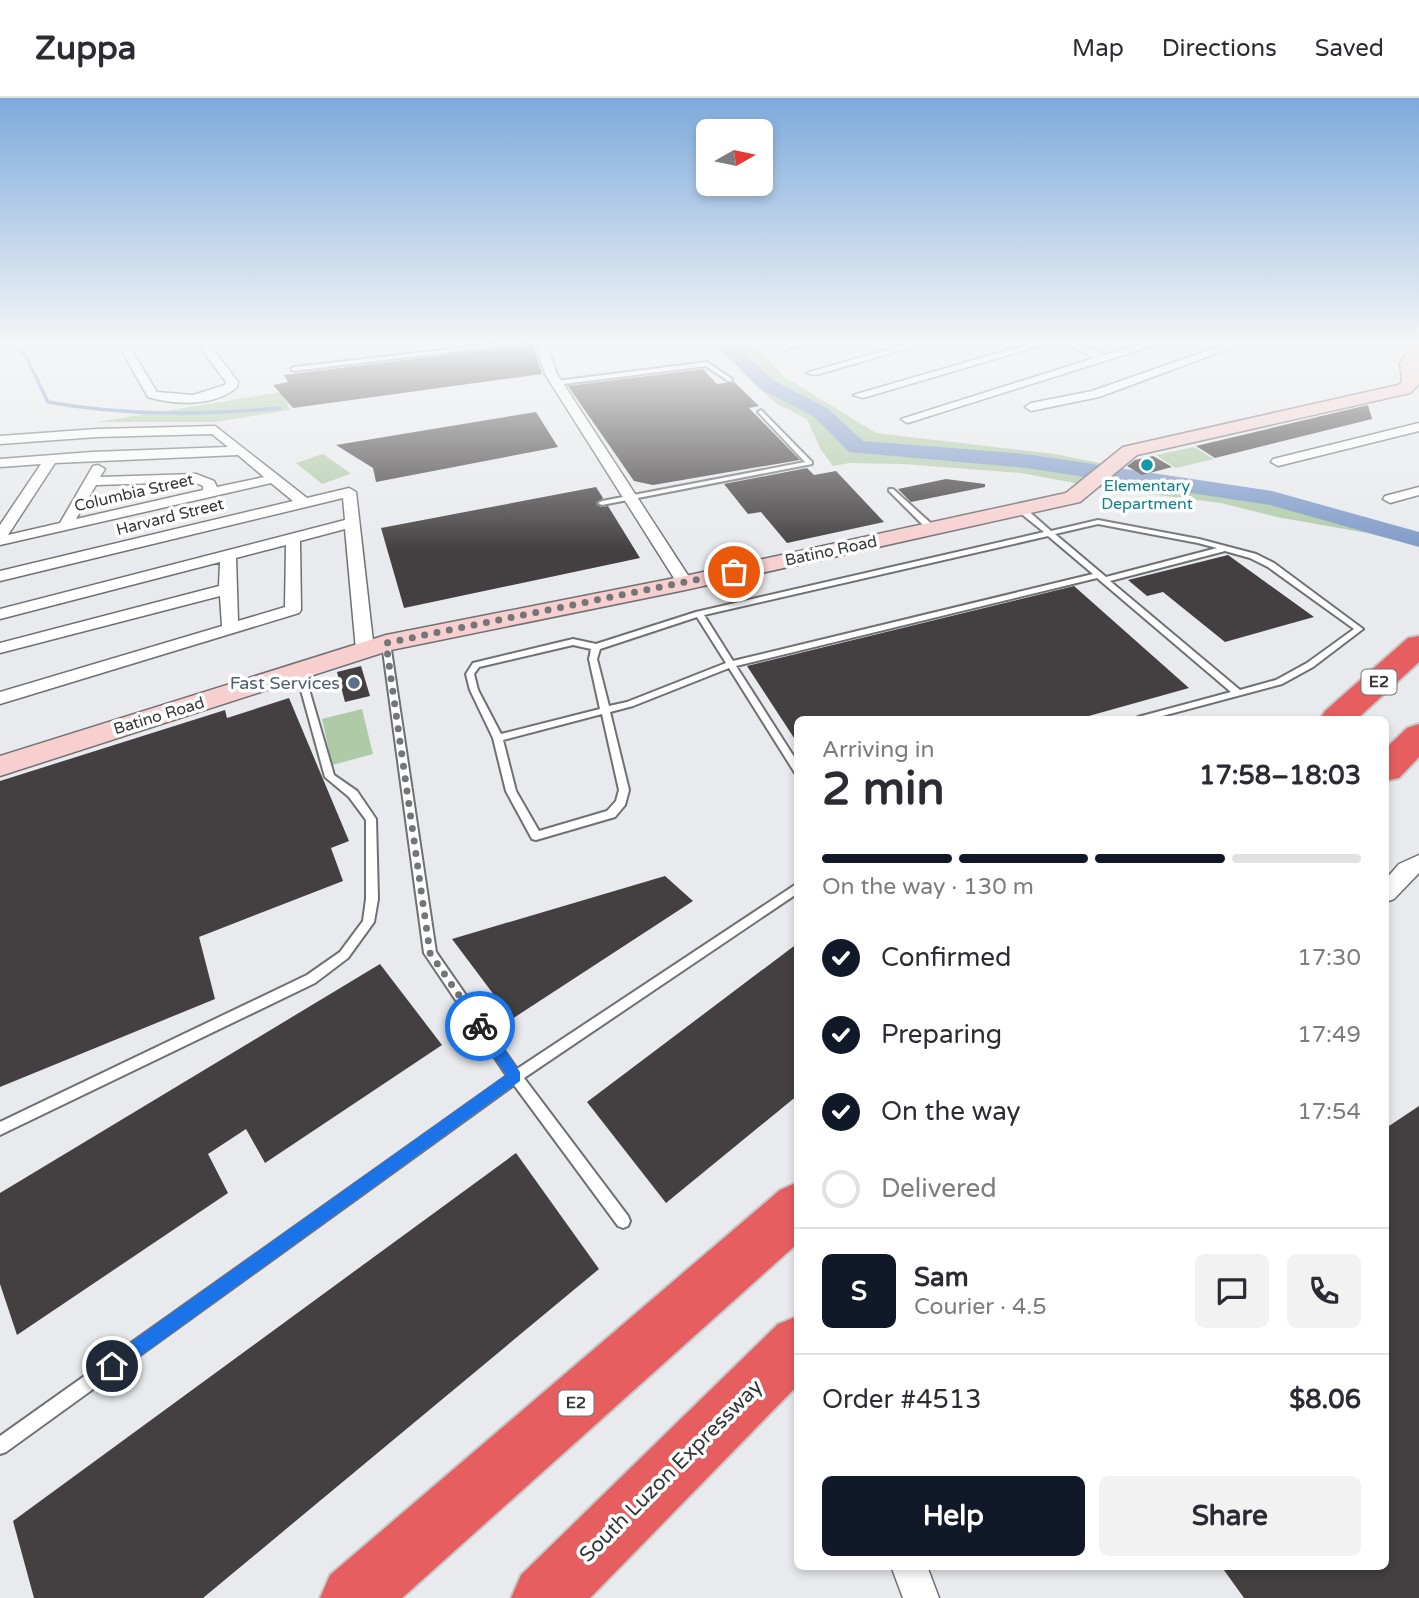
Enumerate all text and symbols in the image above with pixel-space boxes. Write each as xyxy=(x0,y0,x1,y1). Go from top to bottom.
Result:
text: Zuppa xyxy=(35,29,136,68)
text: Map xyxy=(1072,34,1124,63)
text: Directions xyxy=(1162,34,1277,63)
text: Saved xyxy=(1315,34,1384,63)
north arrow xyxy=(696,119,774,196)
map controls xyxy=(696,119,773,196)
marker: Elementary Department xyxy=(1139,457,1155,473)
street label: Columbia Street xyxy=(72,470,196,516)
place label: Elementary Department xyxy=(1101,476,1193,514)
street label: Harvard Street xyxy=(114,494,226,540)
street label: Batino Road xyxy=(783,531,879,571)
pin xyxy=(704,542,764,602)
icon: bag xyxy=(715,553,753,591)
road number: E2 xyxy=(1362,670,1396,694)
place label: Fast Services xyxy=(230,672,340,694)
marker: Fast Services xyxy=(346,675,362,691)
street label: Batino Road xyxy=(111,693,207,739)
text: Arriving in xyxy=(822,736,935,764)
text: 17:58–18:03 xyxy=(1199,760,1361,791)
text: 2 min xyxy=(822,762,945,817)
text: On the way · 130 m xyxy=(822,873,1034,901)
icon: check xyxy=(822,939,860,977)
text: Confirmed xyxy=(881,942,1011,973)
text: 17:30 xyxy=(1297,944,1361,972)
courier xyxy=(445,991,515,1061)
icon: bike xyxy=(461,1007,499,1045)
icon: check xyxy=(822,1016,860,1054)
text: Preparing xyxy=(881,1019,1002,1050)
text: 17:49 xyxy=(1297,1021,1361,1049)
icon: check xyxy=(822,1093,860,1131)
text: On the way xyxy=(881,1096,1021,1127)
text: 17:54 xyxy=(1297,1098,1361,1126)
text: Delivered xyxy=(881,1173,997,1204)
button: chat xyxy=(1195,1254,1269,1328)
button: phone xyxy=(1287,1254,1361,1328)
text: Sam xyxy=(914,1262,969,1293)
text: S xyxy=(851,1276,867,1307)
text: Courier · 4.5 xyxy=(914,1293,1047,1321)
pin xyxy=(82,1336,142,1396)
icon: home xyxy=(93,1347,131,1385)
street label: South Luzon Expressway xyxy=(574,1374,768,1568)
text: Order #4513 xyxy=(822,1384,982,1415)
text: $8.06 xyxy=(1289,1384,1361,1415)
road number: E2 xyxy=(558,1390,594,1415)
button: Help xyxy=(822,1476,1085,1556)
button: Share xyxy=(1099,1476,1361,1556)

